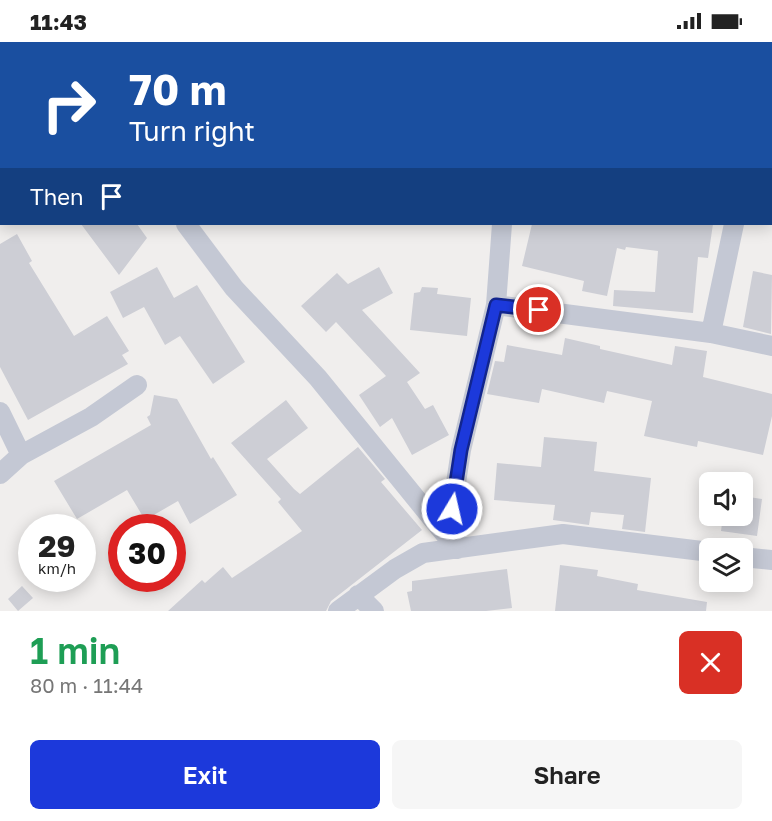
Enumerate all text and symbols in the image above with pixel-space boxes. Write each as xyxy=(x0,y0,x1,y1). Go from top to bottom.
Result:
text: 11:43 xyxy=(30,8,87,35)
text: 70 m xyxy=(129,64,226,114)
icon: right xyxy=(30,66,108,144)
text: Turn right xyxy=(129,115,255,147)
icon: arrive xyxy=(95,180,128,213)
text: Then xyxy=(30,183,83,210)
pin xyxy=(513,284,564,335)
icon: arrive xyxy=(522,293,555,326)
map controls xyxy=(699,472,753,592)
button: sound xyxy=(699,472,753,526)
position arrow xyxy=(420,477,484,541)
speed limit sign: 30 xyxy=(108,514,186,592)
text: 29 xyxy=(38,528,76,564)
button: layers xyxy=(699,538,753,592)
text: km/h xyxy=(38,559,76,577)
text: 1 min xyxy=(30,629,120,672)
button: close xyxy=(679,631,742,694)
text: 80 m · 11:44 xyxy=(30,673,143,697)
button: Exit xyxy=(30,740,380,809)
button: Share xyxy=(392,740,742,809)

